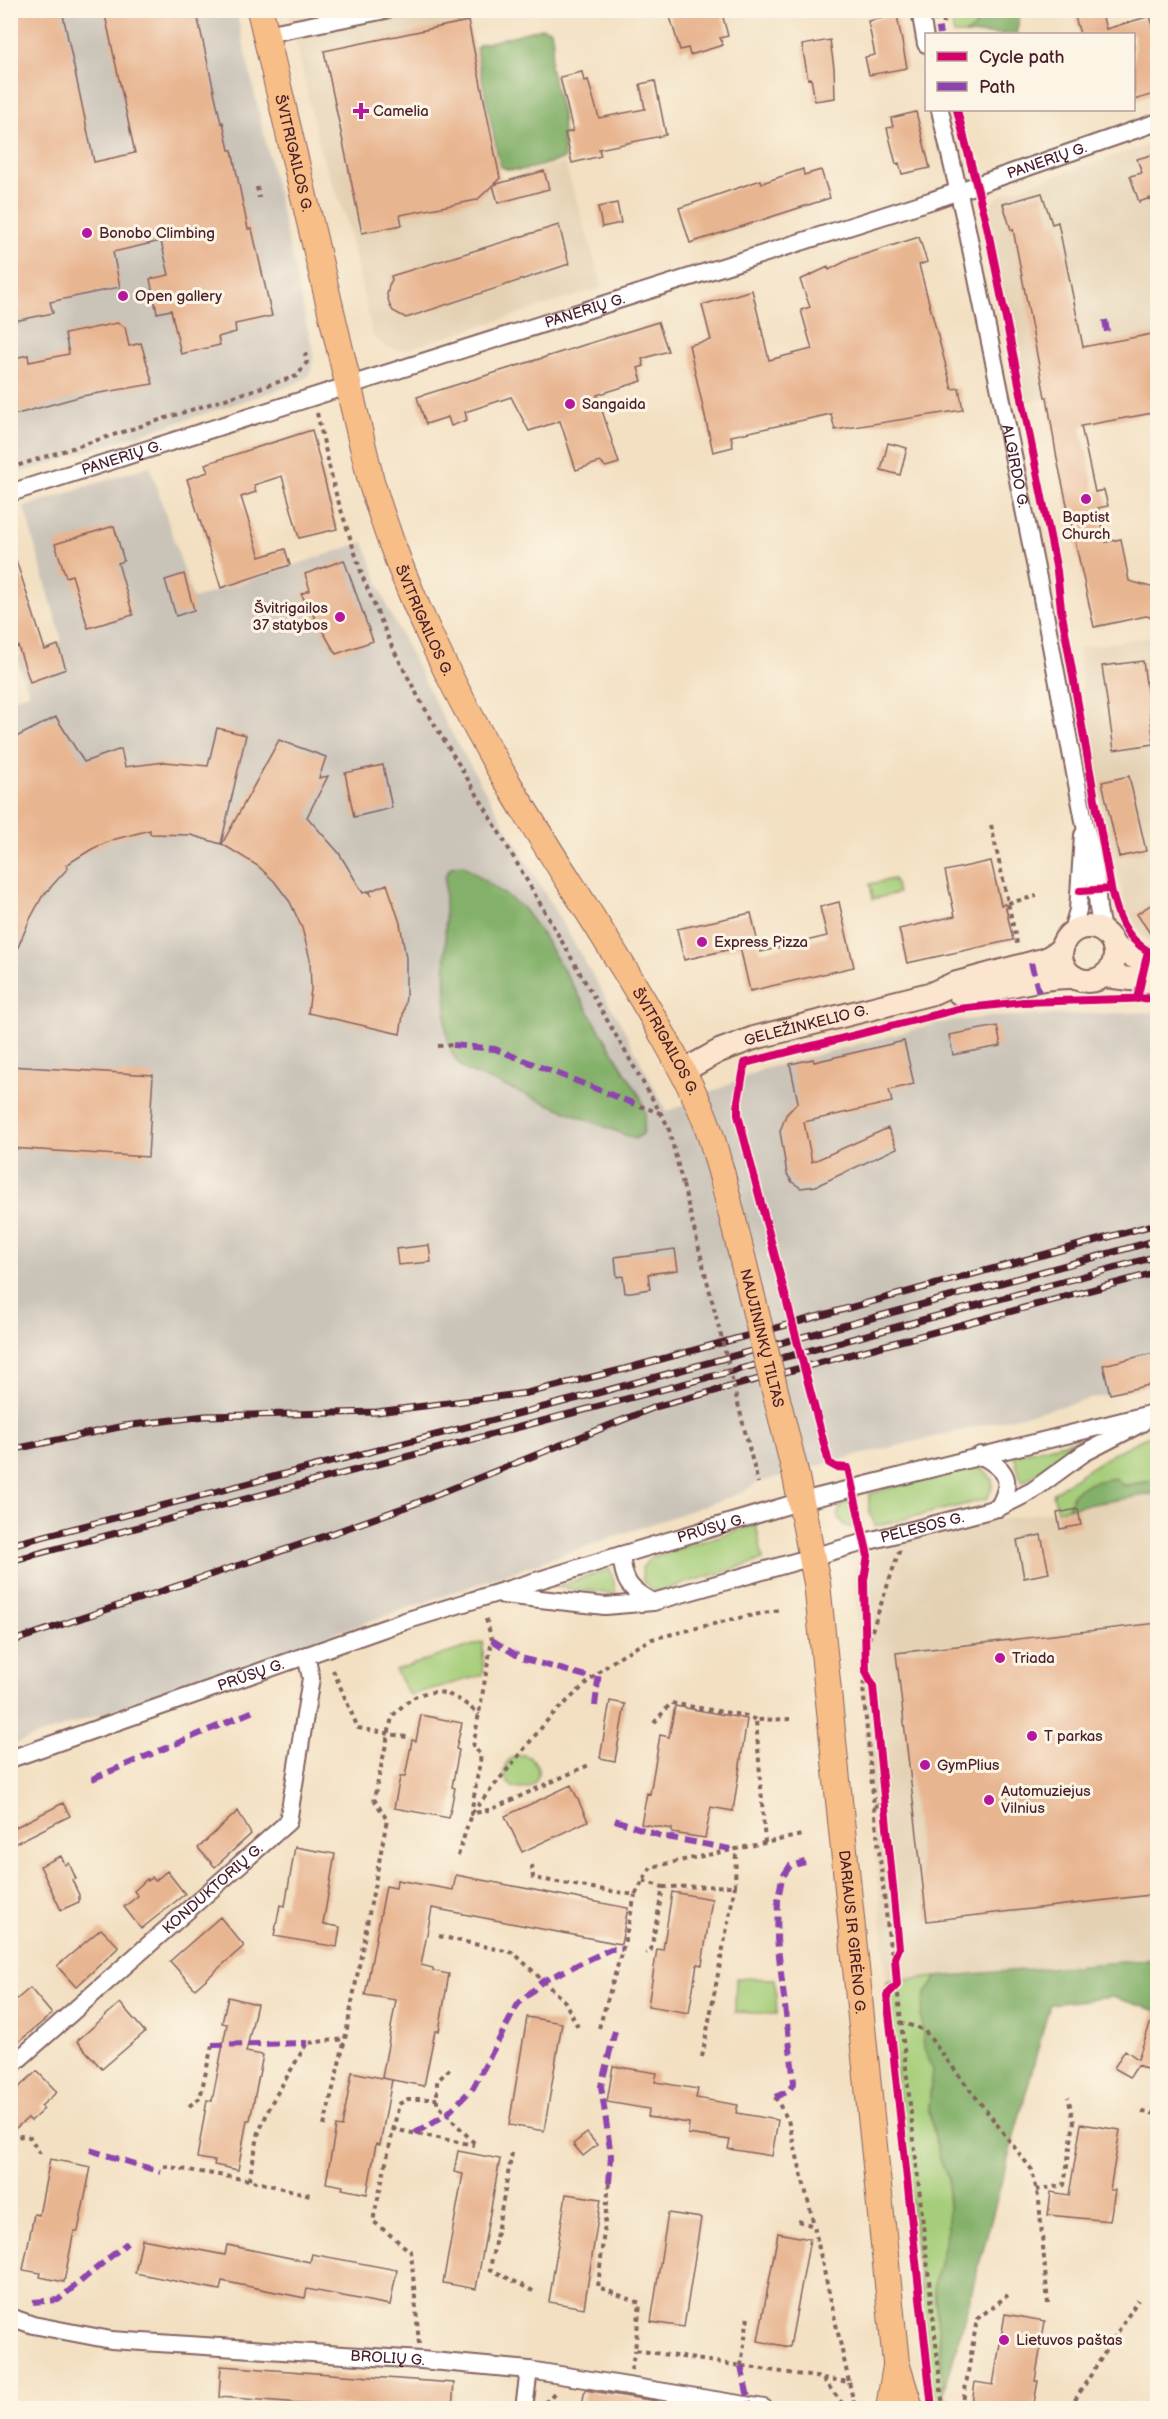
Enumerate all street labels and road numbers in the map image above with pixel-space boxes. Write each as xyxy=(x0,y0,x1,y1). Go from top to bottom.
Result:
street label: ŠVITRIGAILOS G. xyxy=(271,93,317,214)
street label: PANERIŲ G. xyxy=(1005,138,1089,183)
street label: PANERIŲ G. xyxy=(542,289,627,332)
street label: ALGIRDO G. xyxy=(997,423,1033,509)
street label: PANERIŲ G. xyxy=(79,436,164,479)
street label: ŠVITRIGAILOS G. xyxy=(391,562,457,679)
street label: ŠVITRIGAILOS G. xyxy=(628,984,703,1098)
street label: GELEŽINKELIO G. xyxy=(741,1000,870,1050)
street label: NAUJININKŲ TILTAS xyxy=(736,1267,788,1409)
street label: PELESOS G. xyxy=(878,1508,966,1547)
street label: PRŪSŲ G. xyxy=(675,1509,747,1547)
street label: PRŪSŲ G. xyxy=(215,1655,287,1695)
street label: KONDUKTORIŲ G. xyxy=(158,1839,267,1938)
street label: DARIAUS IR GIRĖNO G. xyxy=(835,1849,870,2015)
street label: BROLIŲ G. xyxy=(350,2346,426,2370)

